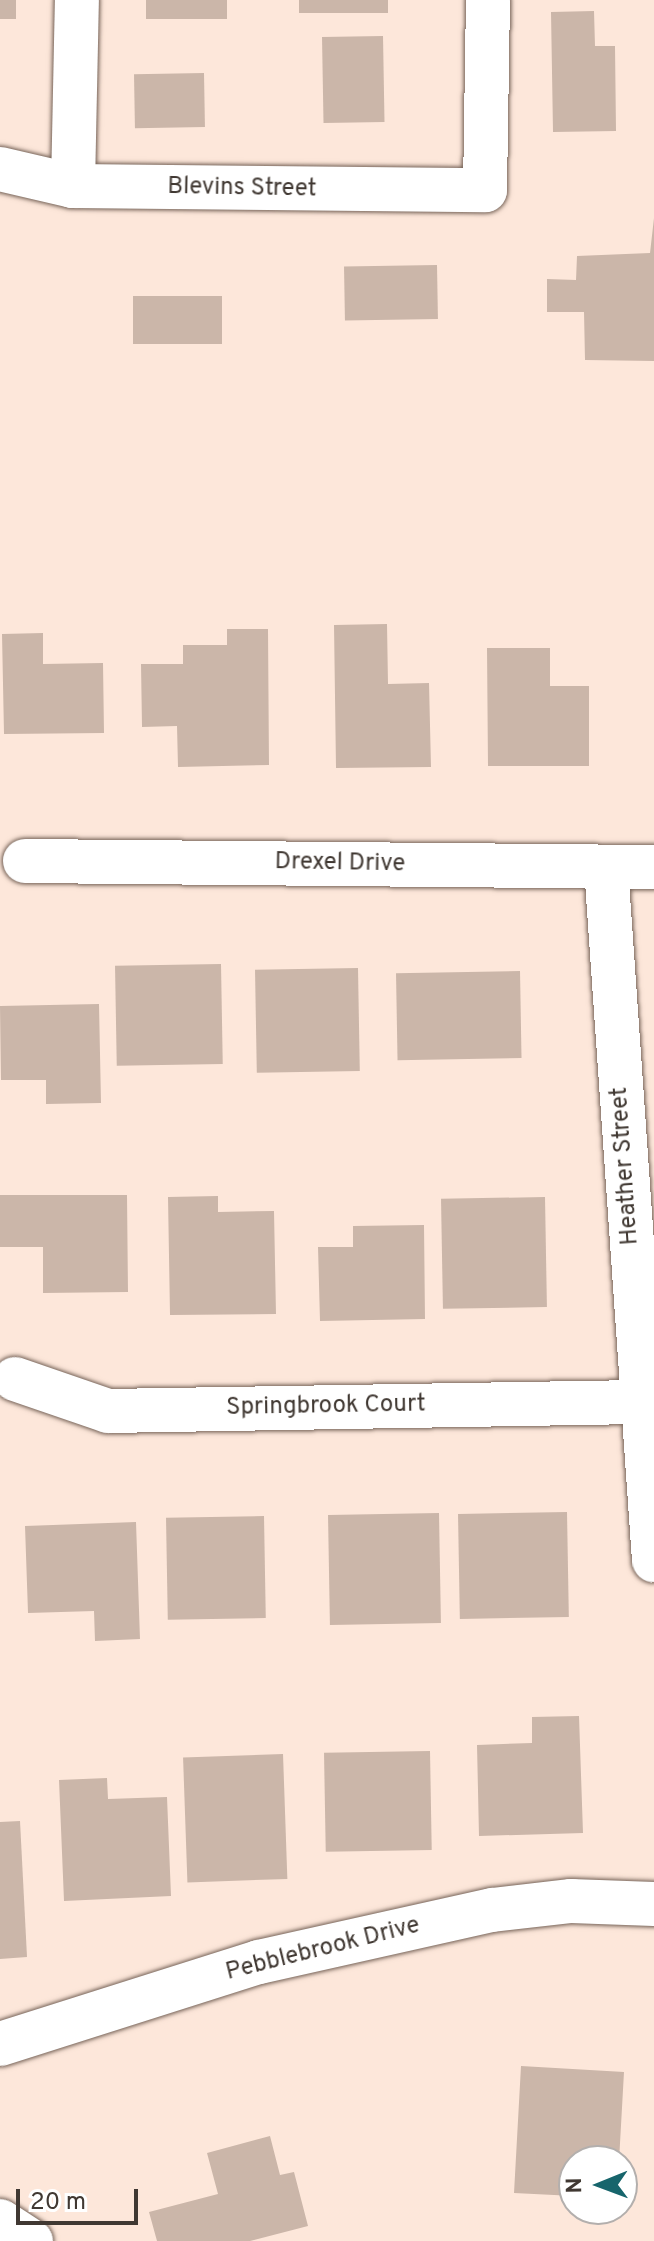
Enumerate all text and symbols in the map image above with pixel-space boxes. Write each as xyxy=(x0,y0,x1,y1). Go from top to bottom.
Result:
street label: Blevins Street xyxy=(167,173,317,205)
street label: Drexel Drive xyxy=(274,848,406,880)
street label: Heather Street xyxy=(606,1086,646,1246)
street label: Springbrook Court xyxy=(226,1391,426,1423)
street label: Pebblebrook Drive xyxy=(223,1912,423,1988)
north arrow xyxy=(558,2145,638,2225)
scale bar xyxy=(20,2173,142,2223)
text: N xyxy=(562,2177,589,2194)
text: 20 m xyxy=(30,2188,86,2218)

